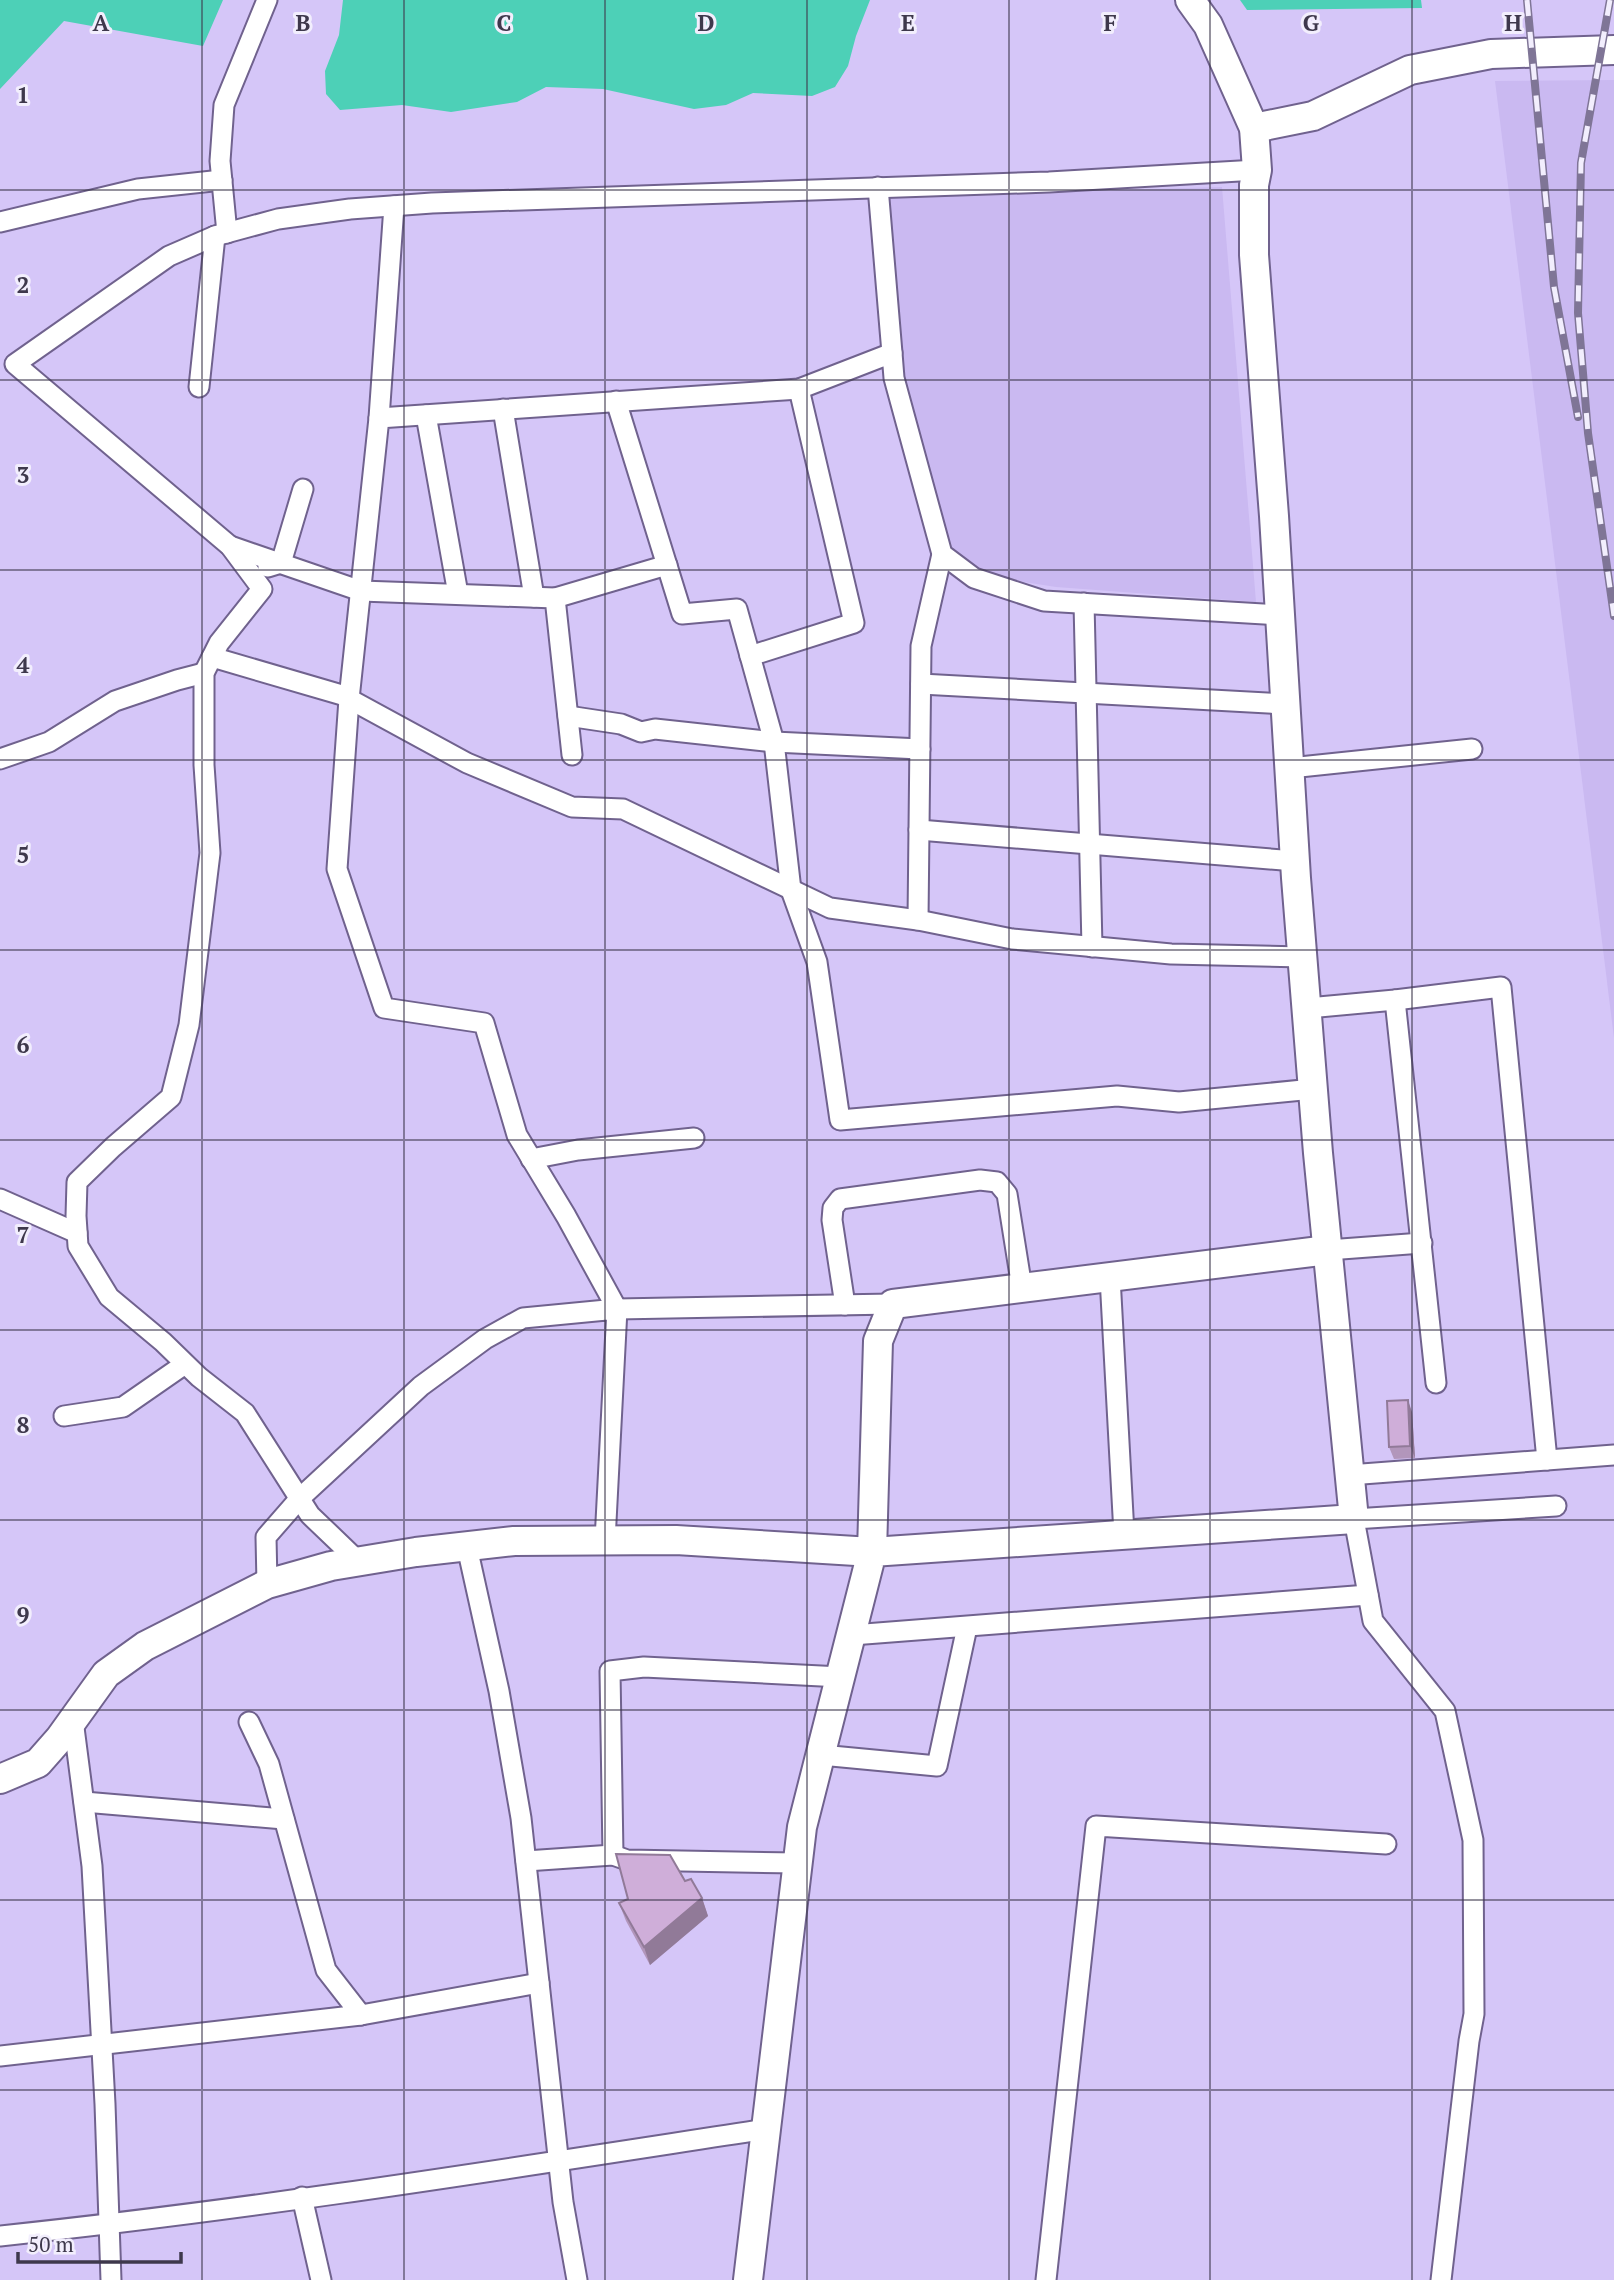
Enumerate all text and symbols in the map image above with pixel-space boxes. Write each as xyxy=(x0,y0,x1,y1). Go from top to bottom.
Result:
text: A xyxy=(93,7,110,38)
text: B xyxy=(296,7,311,38)
text: C xyxy=(497,7,512,38)
text: D xyxy=(698,7,715,38)
text: E xyxy=(901,7,915,38)
text: F xyxy=(1103,7,1117,38)
text: G xyxy=(1303,7,1320,38)
text: H xyxy=(1504,7,1522,38)
text: 1 xyxy=(17,79,30,110)
text: 2 xyxy=(17,269,30,300)
text: 3 xyxy=(17,459,30,490)
text: 4 xyxy=(17,649,30,680)
text: 5 xyxy=(17,839,30,870)
text: 6 xyxy=(17,1029,30,1060)
text: 7 xyxy=(17,1219,30,1250)
text: 8 xyxy=(17,1409,30,1440)
text: 9 xyxy=(17,1599,30,1630)
scale bar xyxy=(18,2220,180,2264)
text: 50 m xyxy=(28,2230,74,2258)

